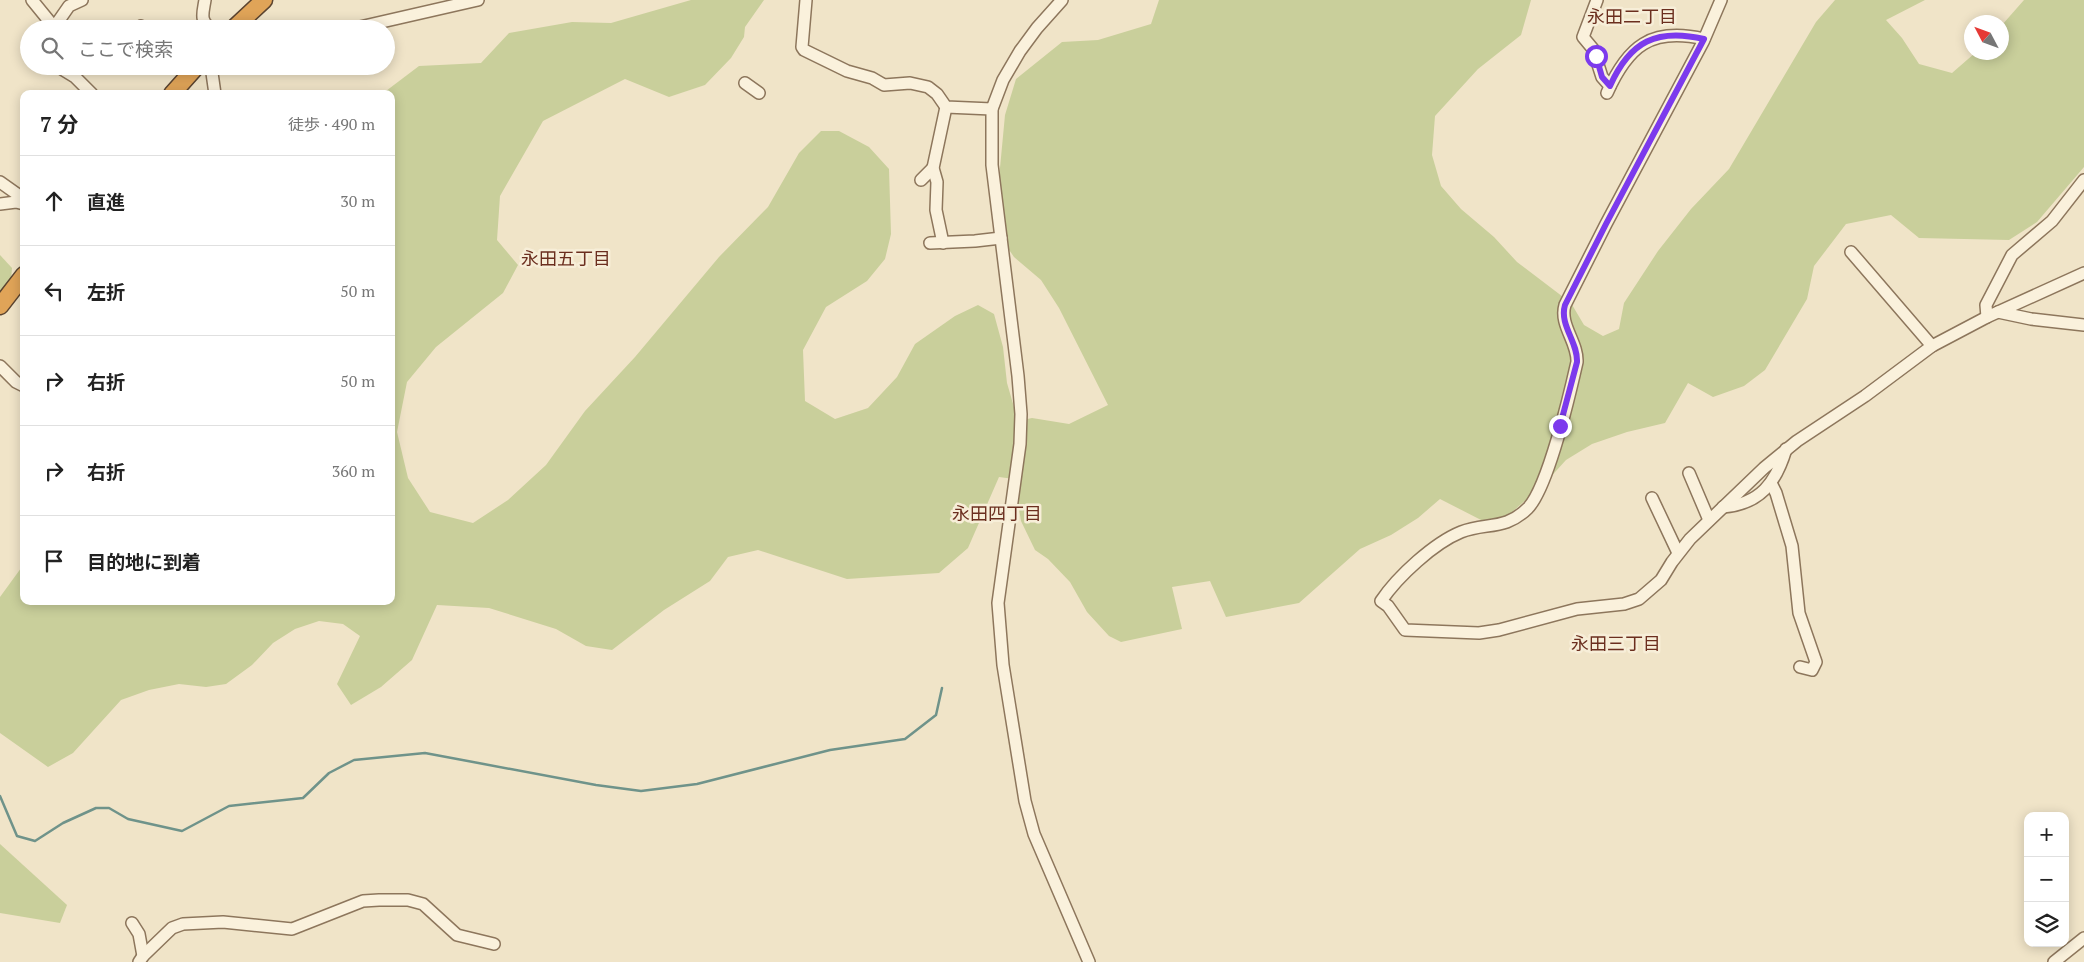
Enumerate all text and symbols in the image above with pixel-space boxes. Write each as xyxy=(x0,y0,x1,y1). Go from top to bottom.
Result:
district label: 永田二丁目 xyxy=(1587,4,1677,28)
north arrow xyxy=(1964,15,2009,60)
search box xyxy=(20,20,395,75)
icon: search xyxy=(38,34,66,62)
text: ここで検索 xyxy=(78,36,173,61)
route start xyxy=(1585,45,1608,68)
text: 7 分 xyxy=(40,110,79,138)
text: 徒歩 · 490 m xyxy=(288,113,375,135)
icon: ahead xyxy=(40,187,68,215)
text: 直進 xyxy=(87,189,125,214)
text: 30 m xyxy=(340,190,375,212)
district label: 永田五丁目 xyxy=(521,246,611,270)
icon: left xyxy=(40,277,68,305)
text: 左折 xyxy=(87,279,125,304)
text: 50 m xyxy=(340,280,375,302)
icon: right xyxy=(40,367,68,395)
text: 右折 xyxy=(87,369,125,394)
text: 50 m xyxy=(340,370,375,392)
route end xyxy=(1549,415,1572,438)
icon: right xyxy=(40,457,68,485)
text: 右折 xyxy=(87,459,125,484)
text: 360 m xyxy=(332,460,375,482)
district label: 永田四丁目 xyxy=(952,501,1042,525)
icon: arrive xyxy=(40,547,68,575)
text: 目的地に到着 xyxy=(87,549,201,574)
district label: 永田三丁目 xyxy=(1571,631,1661,655)
map controls xyxy=(2024,812,2069,947)
button: + xyxy=(2024,812,2069,857)
button: − xyxy=(2024,857,2069,902)
button: layers xyxy=(2024,902,2069,947)

